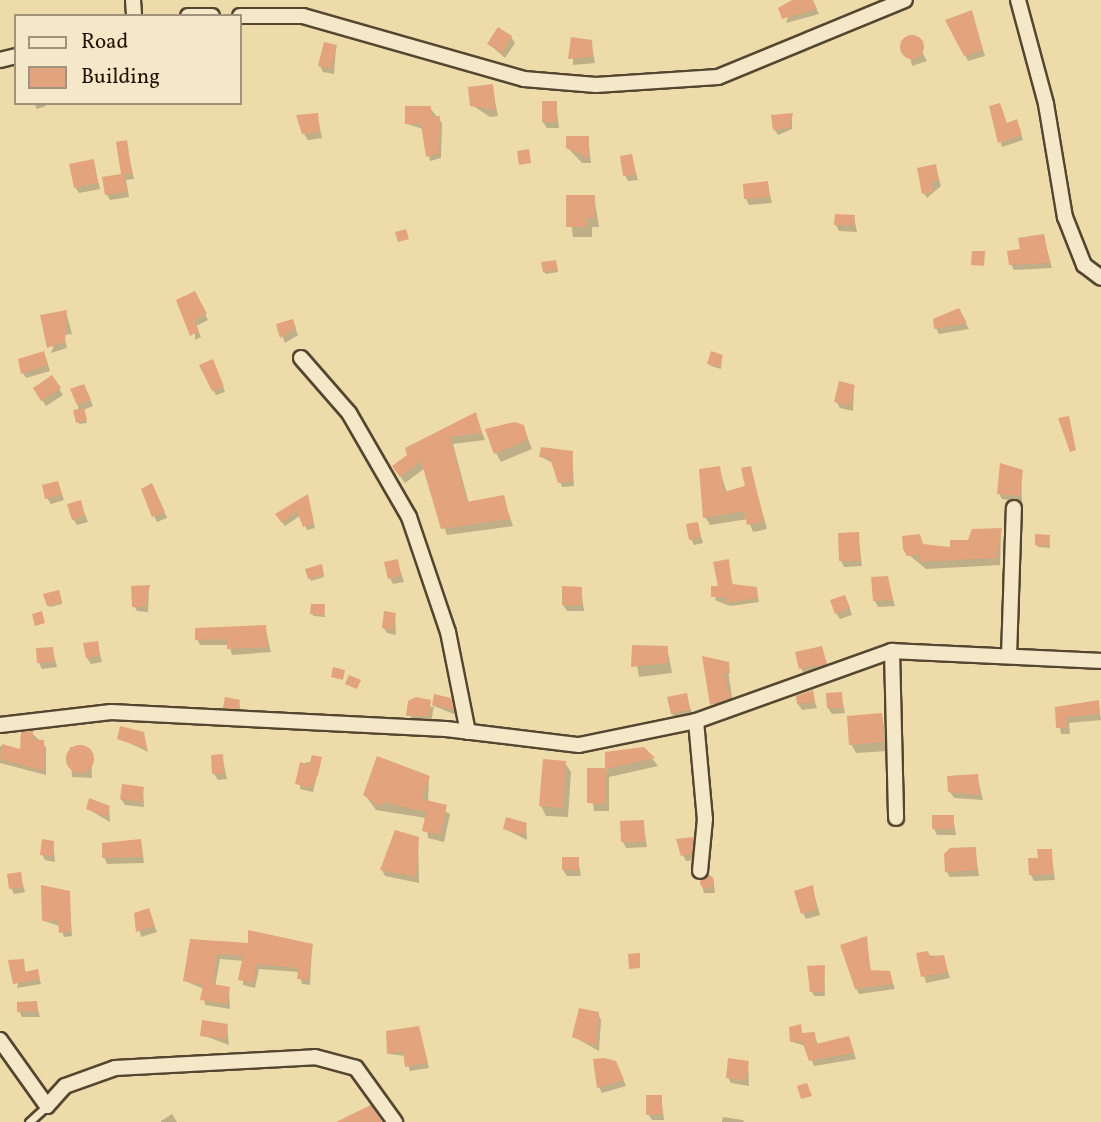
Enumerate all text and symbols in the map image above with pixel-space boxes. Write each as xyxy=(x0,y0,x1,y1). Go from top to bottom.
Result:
legend xyxy=(14,14,242,105)
text: Road xyxy=(81,28,128,57)
text: Building xyxy=(81,63,160,92)

